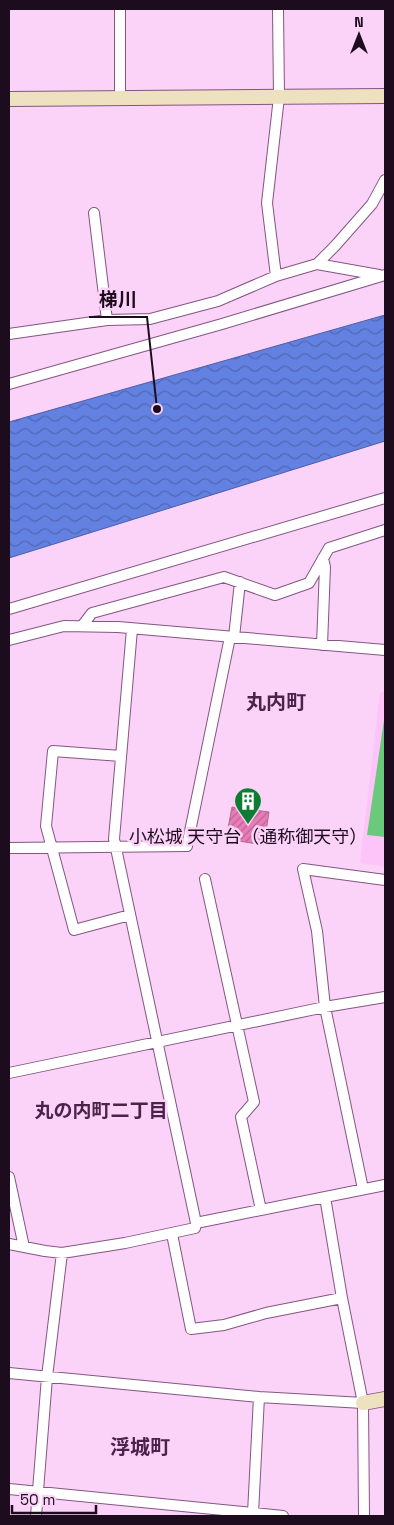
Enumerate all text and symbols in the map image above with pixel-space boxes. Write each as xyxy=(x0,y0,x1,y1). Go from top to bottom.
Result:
north arrow xyxy=(334,10,384,60)
text: N xyxy=(354,13,364,31)
callout: 梯川 xyxy=(89,283,147,317)
text: 梯川 xyxy=(99,287,137,312)
district label: 丸内町 xyxy=(246,689,306,715)
building icon: 小松城 天守台（通称御天守） xyxy=(233,786,263,825)
place label: 小松城 天守台（通称御天守） xyxy=(129,825,367,848)
district label: 丸の内町二丁目 xyxy=(34,1098,168,1123)
district label: 浮城町 xyxy=(110,1434,170,1460)
scale bar xyxy=(12,1482,96,1514)
text: 50 m xyxy=(20,1490,55,1509)

